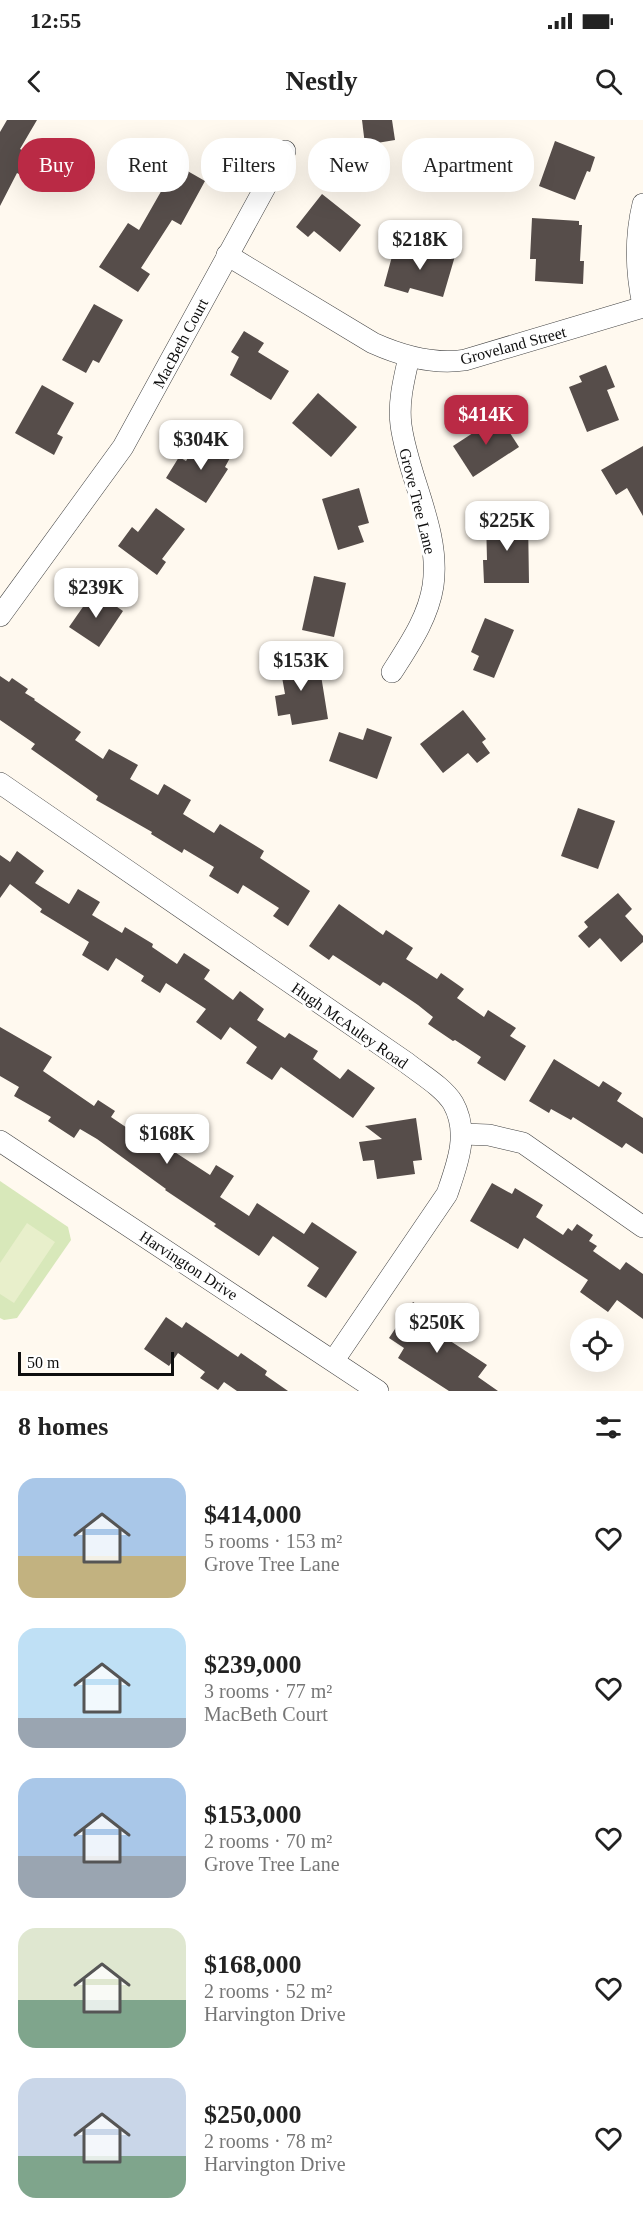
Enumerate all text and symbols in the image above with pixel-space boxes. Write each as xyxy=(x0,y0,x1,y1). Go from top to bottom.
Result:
text: 12:55 xyxy=(30,8,81,33)
icon: back xyxy=(18,65,51,98)
icon: search xyxy=(592,65,625,98)
text: Nestly xyxy=(286,66,357,96)
chip: Buy xyxy=(18,138,95,192)
chip: Rent xyxy=(107,138,189,192)
chip: Filters xyxy=(201,138,296,192)
chip: New xyxy=(308,138,390,192)
chip: Apartment xyxy=(402,138,534,192)
pin: $218K xyxy=(378,220,462,271)
text: $218K xyxy=(392,228,448,250)
street label: MacBeth Court xyxy=(150,295,211,391)
street label: Groveland Street xyxy=(458,323,568,368)
pin: $414K xyxy=(444,395,528,446)
text: $414K xyxy=(458,403,514,425)
pin: $304K xyxy=(159,420,243,471)
text: $304K xyxy=(173,428,229,450)
street label: Grove Tree Lane xyxy=(396,446,439,556)
pin: $225K xyxy=(465,501,549,552)
text: $225K xyxy=(479,509,535,531)
pin: $239K xyxy=(54,568,138,619)
text: $239K xyxy=(68,576,124,598)
pin: $153K xyxy=(259,641,343,692)
text: $153K xyxy=(273,649,329,671)
street label: Hugh McAuley Road xyxy=(288,979,411,1073)
pin: $168K xyxy=(125,1114,209,1165)
text: $168K xyxy=(139,1122,195,1144)
street label: Harvington Drive xyxy=(136,1227,241,1304)
pin: $250K xyxy=(395,1303,479,1354)
text: $250K xyxy=(409,1311,465,1333)
map controls xyxy=(570,1318,624,1372)
button: locate xyxy=(570,1318,624,1372)
scale bar xyxy=(18,1349,174,1376)
text: 50 m xyxy=(27,1354,59,1371)
icon: filters xyxy=(592,1411,625,1444)
text: 8 homes xyxy=(18,1412,108,1441)
text: $414,000 xyxy=(204,1500,302,1529)
icon: home xyxy=(66,1502,138,1574)
icon: heart xyxy=(592,1522,625,1555)
text: 5 rooms · 153 m² xyxy=(204,1530,342,1552)
text: Grove Tree Lane xyxy=(204,1553,340,1575)
text: $239,000 xyxy=(204,1650,302,1679)
icon: home xyxy=(66,1652,138,1724)
icon: heart xyxy=(592,1672,625,1705)
text: 3 rooms · 77 m² xyxy=(204,1680,332,1702)
text: MacBeth Court xyxy=(204,1703,328,1725)
text: $153,000 xyxy=(204,1800,302,1829)
icon: home xyxy=(66,1802,138,1874)
icon: heart xyxy=(592,1822,625,1855)
text: 2 rooms · 70 m² xyxy=(204,1830,332,1852)
text: Grove Tree Lane xyxy=(204,1853,340,1875)
text: $168,000 xyxy=(204,1950,302,1979)
icon: home xyxy=(66,1952,138,2024)
icon: heart xyxy=(592,1972,625,2005)
text: 2 rooms · 52 m² xyxy=(204,1980,332,2002)
text: Harvington Drive xyxy=(204,2003,346,2025)
text: $250,000 xyxy=(204,2100,302,2129)
icon: home xyxy=(66,2102,138,2174)
icon: heart xyxy=(592,2122,625,2155)
text: 2 rooms · 78 m² xyxy=(204,2130,332,2152)
text: Harvington Drive xyxy=(204,2153,346,2175)

